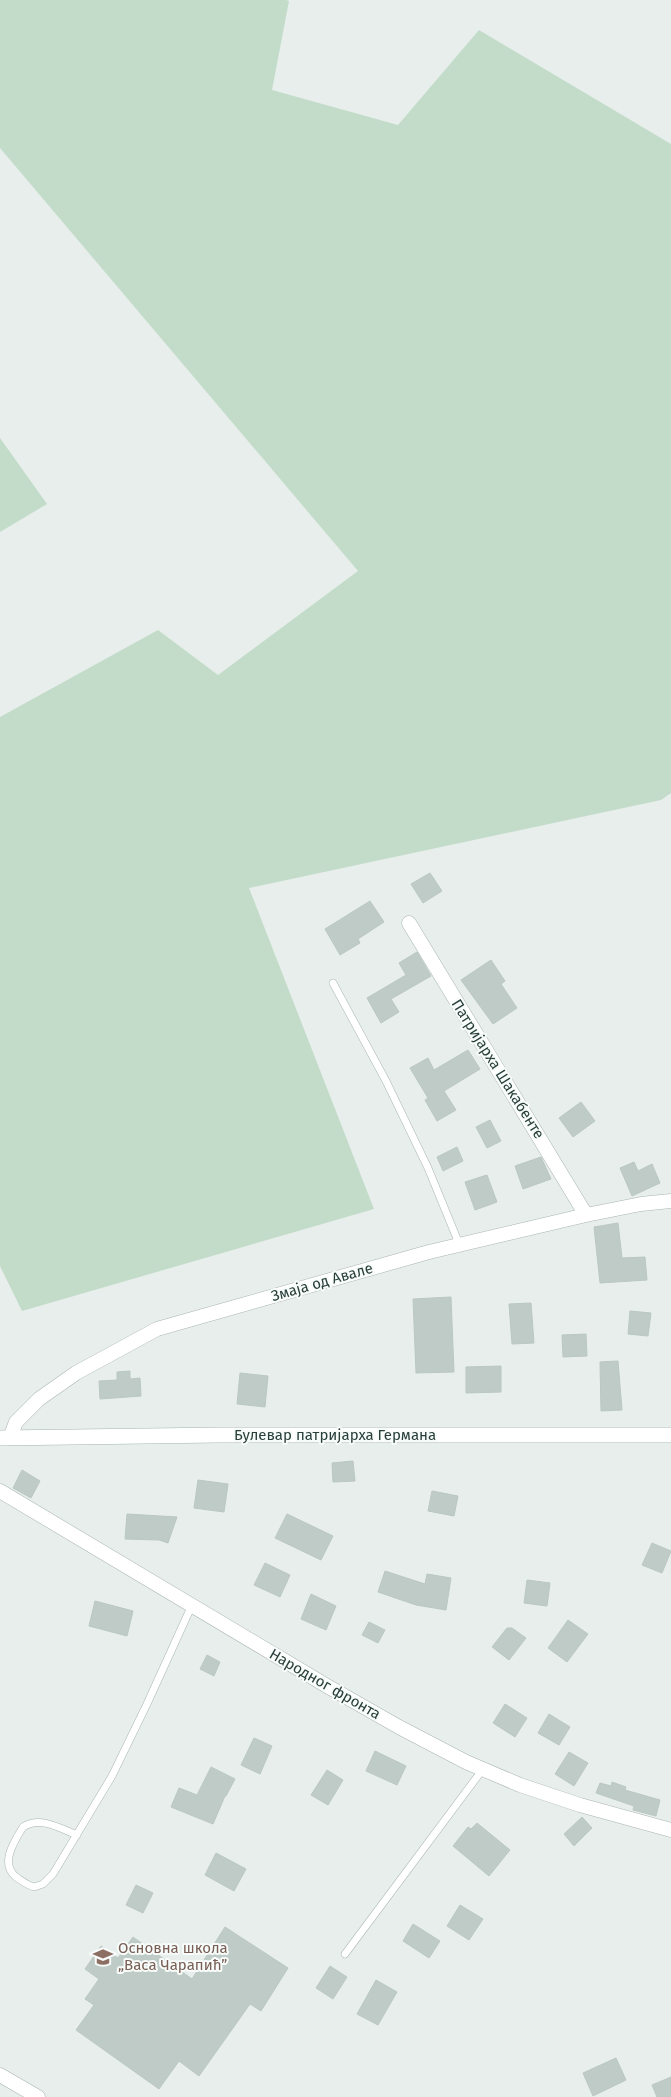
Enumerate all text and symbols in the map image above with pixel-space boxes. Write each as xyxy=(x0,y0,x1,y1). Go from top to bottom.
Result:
street label: Патријарха Шакабенте xyxy=(448,996,548,1142)
street label: Змаја од Авале xyxy=(269,1259,375,1305)
street label: Булевар патријарха Германа xyxy=(234,1426,436,1444)
street label: Народног фронта xyxy=(266,1645,384,1723)
place label: Основна школа „Васа Чарапић” xyxy=(118,1939,228,1974)
school or university icon: Основна школа „Васа Чарапић” xyxy=(92,1946,114,1968)

